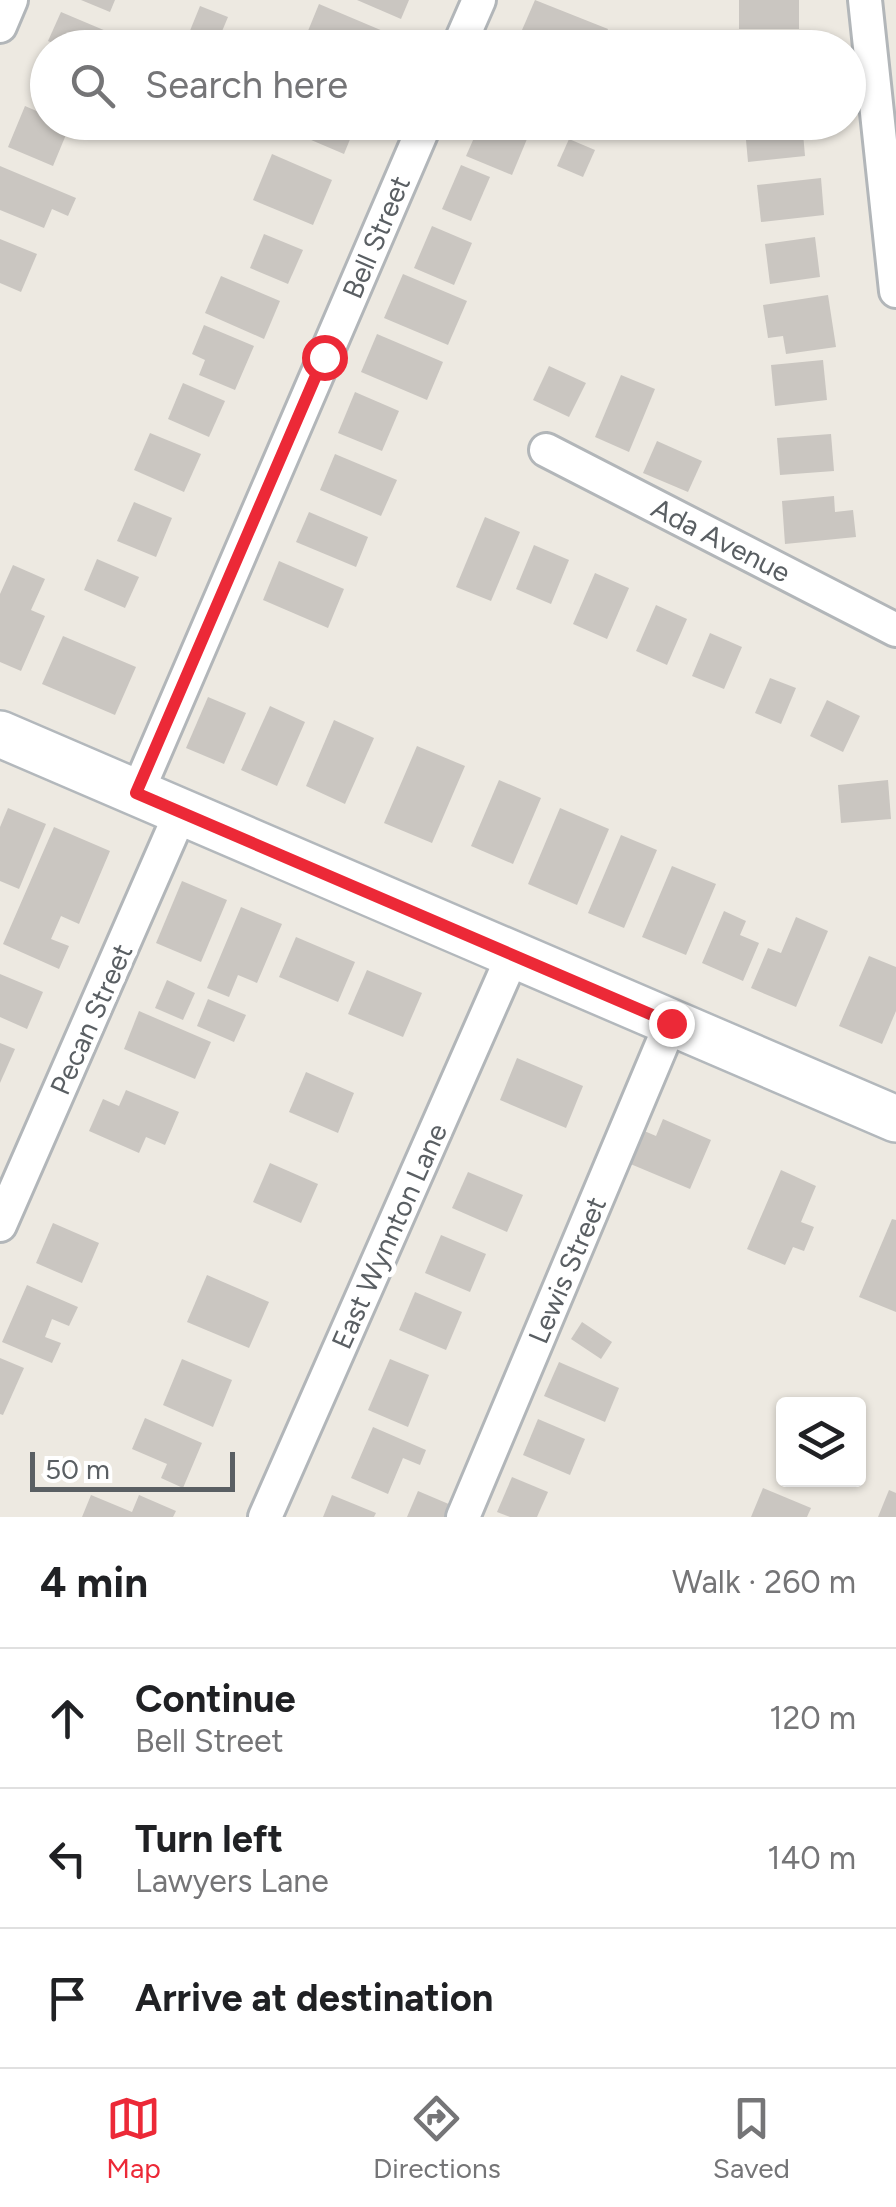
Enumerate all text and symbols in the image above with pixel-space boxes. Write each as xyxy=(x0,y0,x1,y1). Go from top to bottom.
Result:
search box xyxy=(30,30,866,140)
icon: search xyxy=(65,58,120,113)
text: Search here xyxy=(145,62,348,108)
street label: Bell Street xyxy=(335,171,417,303)
route start xyxy=(302,335,348,381)
street label: Ada Avenue xyxy=(646,491,796,589)
street label: Pecan Street xyxy=(43,938,139,1100)
route end xyxy=(649,1001,695,1047)
street label: East Wynnton Lane xyxy=(324,1118,454,1354)
street label: Lewis Street xyxy=(521,1191,613,1349)
map controls xyxy=(776,1397,866,1487)
button: layers xyxy=(776,1397,866,1487)
scale bar xyxy=(30,1447,235,1492)
text: 50 m xyxy=(45,1452,110,1486)
text: 4 min xyxy=(40,1557,148,1608)
text: Walk · 260 m xyxy=(672,1563,856,1601)
text: Continue xyxy=(135,1676,296,1722)
icon: ahead xyxy=(40,1691,95,1746)
text: 120 m xyxy=(769,1699,856,1737)
text: Bell Street xyxy=(135,1722,284,1760)
text: Turn left xyxy=(135,1816,283,1862)
icon: left xyxy=(40,1831,95,1886)
text: 140 m xyxy=(767,1839,856,1877)
text: Lawyers Lane xyxy=(135,1862,329,1900)
icon: arrive xyxy=(40,1971,95,2026)
text: Arrive at destination xyxy=(135,1975,493,2021)
tab: Map xyxy=(106,2091,161,2185)
tab: Directions xyxy=(373,2091,501,2185)
tab: Saved xyxy=(713,2091,790,2185)

